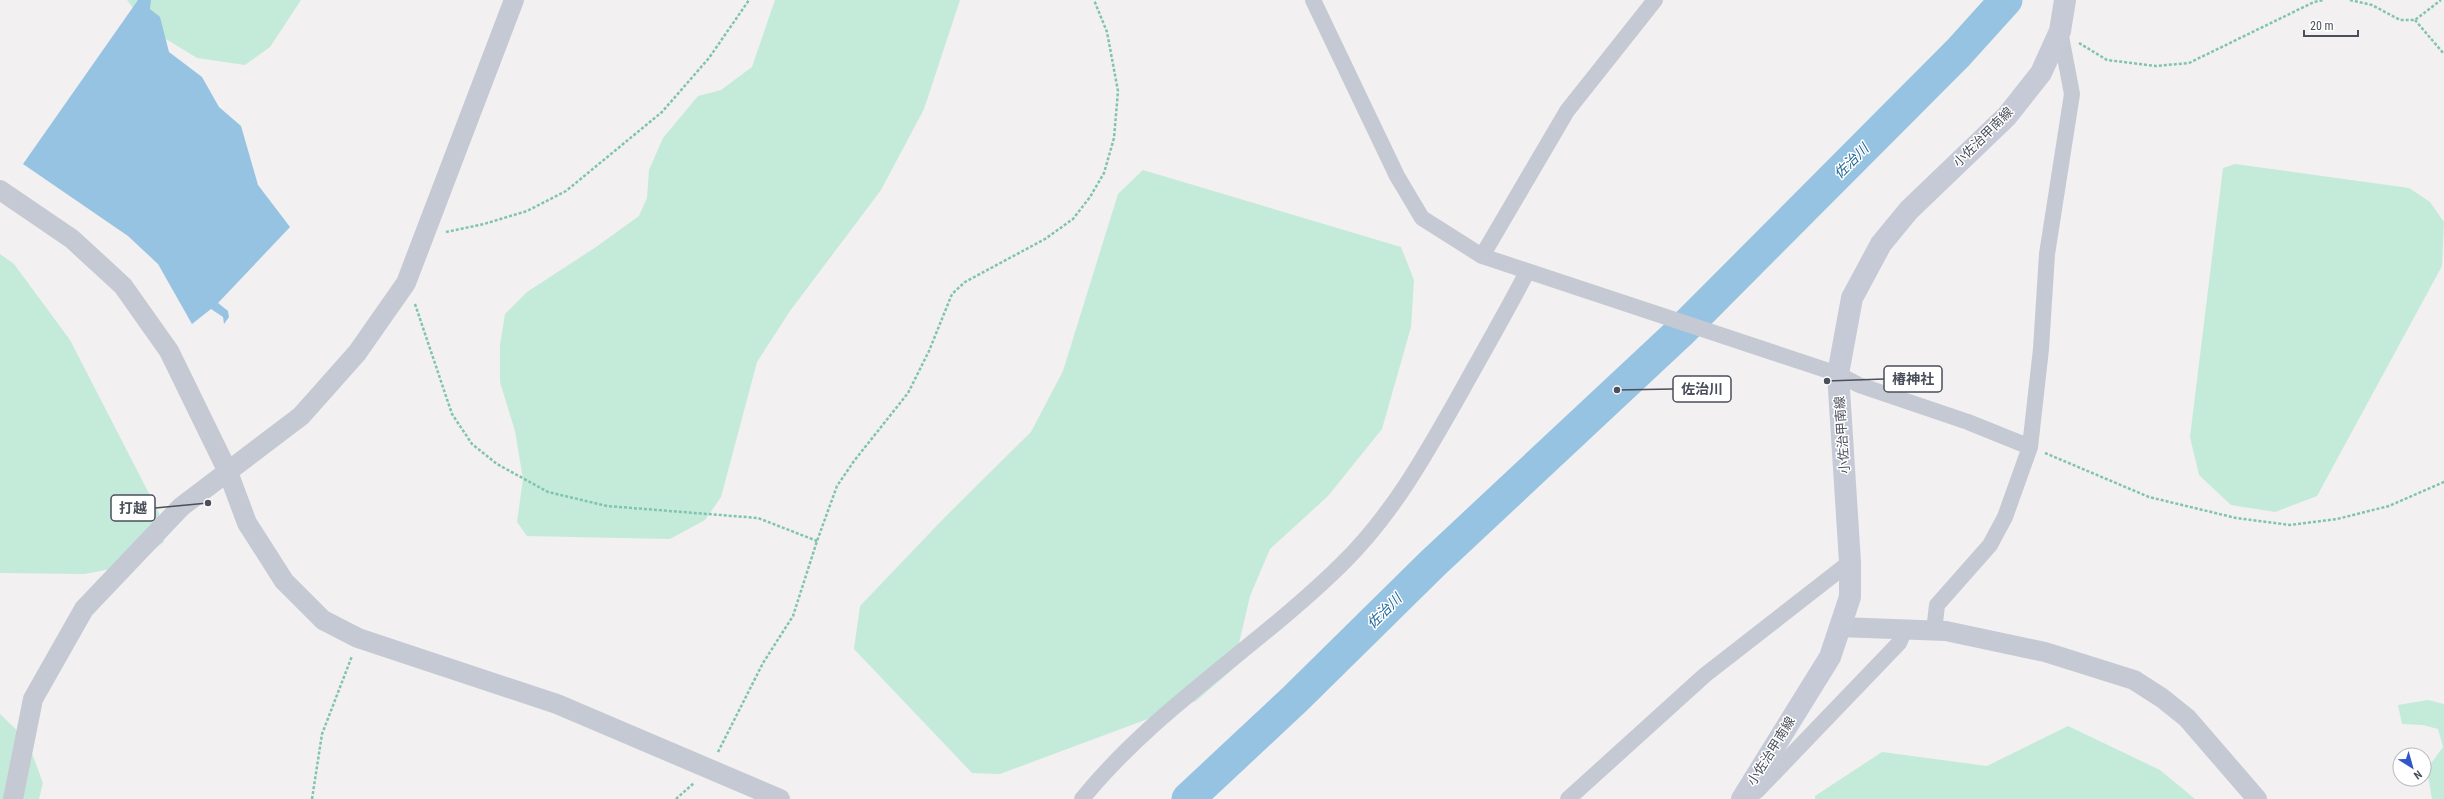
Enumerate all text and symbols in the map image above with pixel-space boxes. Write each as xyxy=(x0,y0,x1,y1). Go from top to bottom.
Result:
scale bar xyxy=(2304,12,2358,38)
text: 20 m xyxy=(2310,19,2334,33)
street label: 小佐治甲南線 xyxy=(1950,104,2016,170)
water label: 佐治川 xyxy=(1830,139,1873,182)
callout: 椿神社 xyxy=(1884,366,1942,392)
text: 椿神社 xyxy=(1892,371,1934,387)
callout: 佐治川 xyxy=(1673,376,1731,402)
text: 佐治川 xyxy=(1681,381,1723,397)
street label: 小佐治甲南線 xyxy=(1832,396,1852,474)
callout: 打越 xyxy=(111,495,155,521)
text: 打越 xyxy=(119,500,147,516)
water label: 佐治川 xyxy=(1363,589,1406,632)
street label: 小佐治甲南線 xyxy=(1744,714,1798,788)
north arrow xyxy=(2392,747,2432,787)
text: N xyxy=(2411,767,2424,782)

